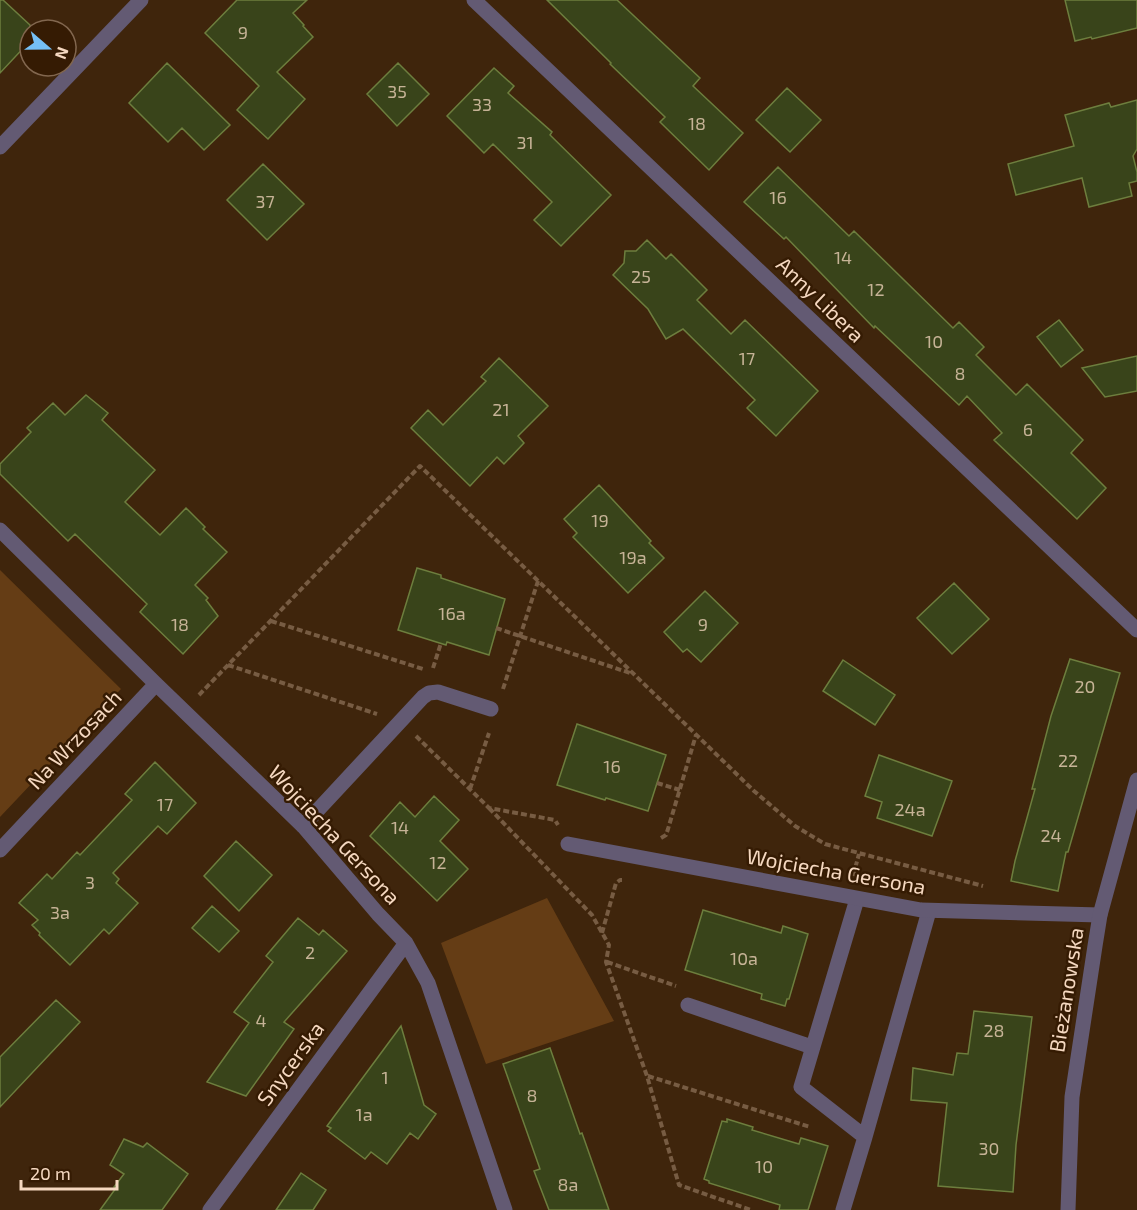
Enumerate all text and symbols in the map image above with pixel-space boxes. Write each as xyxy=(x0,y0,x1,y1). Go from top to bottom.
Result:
north arrow xyxy=(18,18,78,78)
house number: 9 xyxy=(238,21,248,43)
text: N xyxy=(52,45,73,62)
house number: 35 xyxy=(387,80,407,102)
house number: 33 xyxy=(472,93,492,115)
house number: 18 xyxy=(688,112,706,134)
house number: 31 xyxy=(516,131,534,153)
house number: 16 xyxy=(769,186,787,208)
house number: 37 xyxy=(255,190,275,212)
house number: 14 xyxy=(834,246,852,268)
street label: Anny Libera xyxy=(772,251,870,347)
house number: 25 xyxy=(631,265,651,287)
house number: 12 xyxy=(867,278,885,300)
house number: 10 xyxy=(925,330,943,352)
house number: 17 xyxy=(739,347,755,369)
house number: 8 xyxy=(955,362,965,384)
house number: 21 xyxy=(492,398,510,420)
house number: 6 xyxy=(1023,418,1033,440)
house number: 19 xyxy=(591,509,609,531)
house number: 19a xyxy=(619,546,647,568)
house number: 16a xyxy=(438,602,466,624)
house number: 18 xyxy=(171,613,189,635)
house number: 9 xyxy=(698,613,708,635)
house number: 20 xyxy=(1075,675,1095,697)
street label: Na Wrzosach xyxy=(22,684,126,794)
house number: 22 xyxy=(1058,749,1078,771)
house number: 16 xyxy=(603,755,621,777)
street label: Wojciecha Gersona xyxy=(263,759,406,910)
house number: 17 xyxy=(157,793,173,815)
house number: 24a xyxy=(894,798,926,820)
house number: 14 xyxy=(391,816,409,838)
house number: 24 xyxy=(1040,824,1062,846)
street label: Wojciecha Gersona xyxy=(745,842,928,900)
house number: 12 xyxy=(429,851,447,873)
house number: 3 xyxy=(85,871,95,893)
house number: 3a xyxy=(50,901,70,923)
street label: Bieżanowska xyxy=(1043,926,1088,1054)
house number: 2 xyxy=(305,941,315,963)
house number: 10a xyxy=(730,947,758,969)
house number: 4 xyxy=(255,1009,267,1031)
street label: Snycerska xyxy=(251,1016,329,1110)
house number: 28 xyxy=(983,1019,1005,1041)
house number: 1 xyxy=(381,1066,389,1088)
house number: 8 xyxy=(527,1084,537,1106)
house number: 1a xyxy=(355,1103,373,1125)
house number: 30 xyxy=(979,1137,999,1159)
scale bar xyxy=(21,1153,117,1191)
house number: 10 xyxy=(755,1155,773,1177)
text: 20 m xyxy=(30,1162,71,1184)
house number: 8a xyxy=(558,1173,578,1195)

